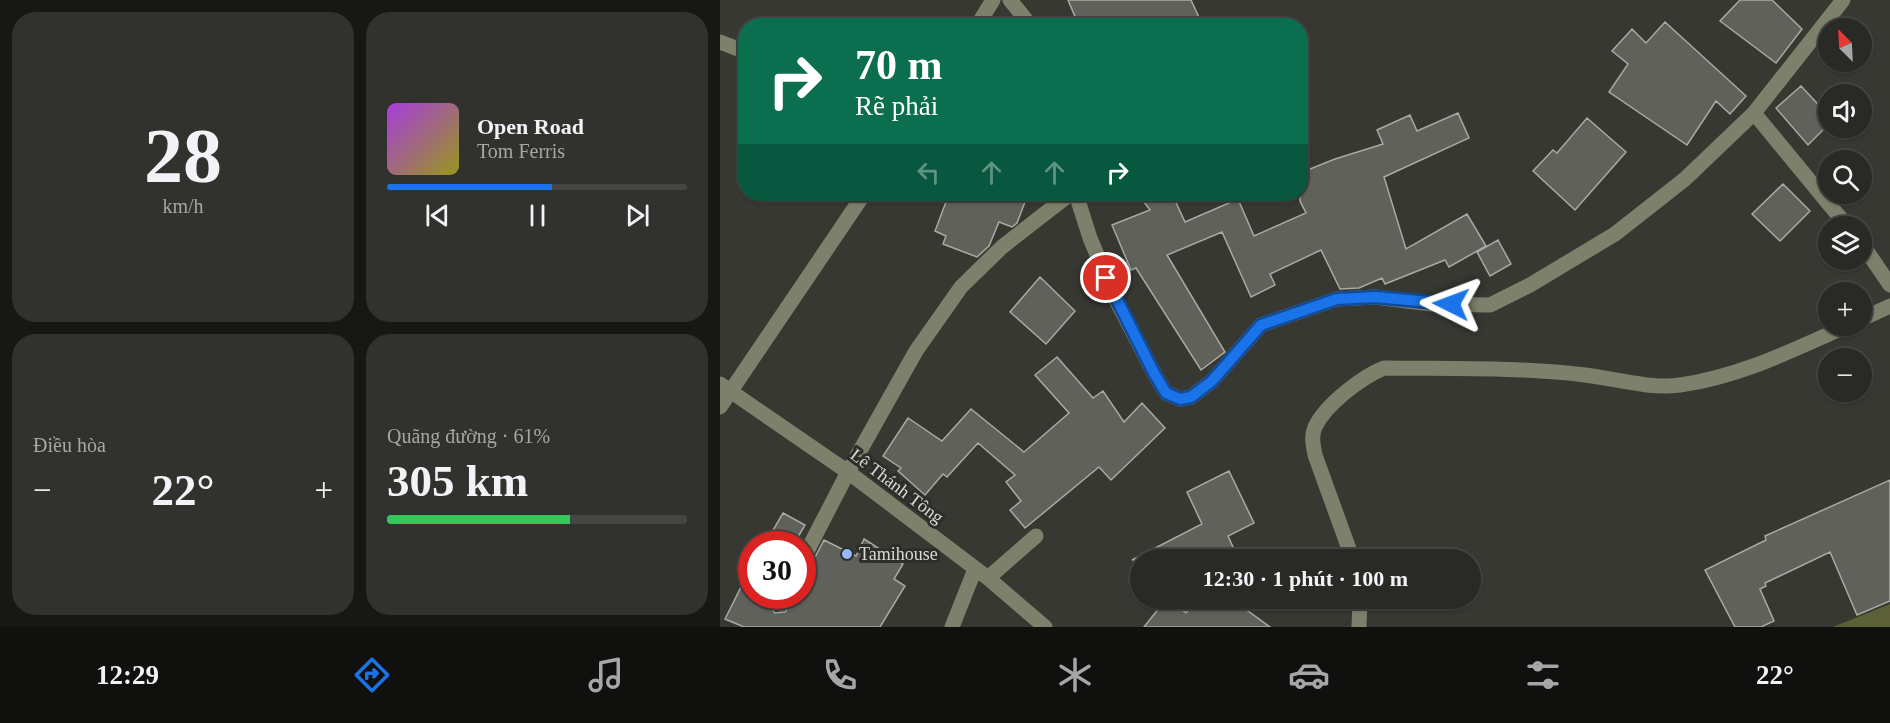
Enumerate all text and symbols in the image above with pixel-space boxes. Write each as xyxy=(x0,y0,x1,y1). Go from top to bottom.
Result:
north arrow xyxy=(1818,18,1872,72)
map controls xyxy=(1818,18,1872,402)
icon: right xyxy=(756,42,834,120)
text: 70 m xyxy=(855,42,943,88)
button: sound xyxy=(1818,84,1872,138)
text: Rẽ phải xyxy=(855,91,938,121)
text: 28 xyxy=(144,112,222,199)
text: Open Road xyxy=(477,114,584,139)
text: Tom Ferris xyxy=(477,140,565,162)
button: search xyxy=(1818,150,1872,204)
icon: left xyxy=(912,156,945,189)
icon: ahead xyxy=(975,156,1008,189)
icon: ahead xyxy=(1038,156,1071,189)
icon: right xyxy=(1101,156,1134,189)
text: km/h xyxy=(162,195,204,217)
icon: previous xyxy=(421,199,454,232)
icon: pause xyxy=(521,199,554,232)
icon: next xyxy=(621,199,654,232)
button: layers xyxy=(1818,216,1872,270)
pin xyxy=(1080,252,1131,303)
icon: arrive xyxy=(1089,261,1122,294)
position arrow xyxy=(1419,272,1483,336)
button: + xyxy=(1818,282,1872,336)
button: − xyxy=(1818,348,1872,402)
text: Quãng đường · 61% xyxy=(387,425,550,447)
text: Điều hòa xyxy=(33,434,106,456)
street label: Lê Thánh Tông xyxy=(847,445,947,527)
text: 305 km xyxy=(387,456,528,506)
text: 22° xyxy=(152,465,215,515)
text: − xyxy=(33,472,52,508)
text: + xyxy=(314,472,333,508)
speed limit sign: 30 xyxy=(738,531,816,609)
place label: Tamihouse xyxy=(859,544,938,564)
marker: Tamihouse xyxy=(840,547,854,561)
text: 12:30 · 1 phút · 100 m xyxy=(1203,566,1408,591)
icon: directions xyxy=(351,654,393,696)
icon: music xyxy=(585,654,627,696)
icon: phone xyxy=(819,654,861,696)
icon: climate xyxy=(1054,654,1096,696)
icon: car xyxy=(1288,654,1330,696)
icon: filters xyxy=(1522,654,1564,696)
text: 12:29 xyxy=(96,660,159,690)
text: 22° xyxy=(1756,660,1794,690)

